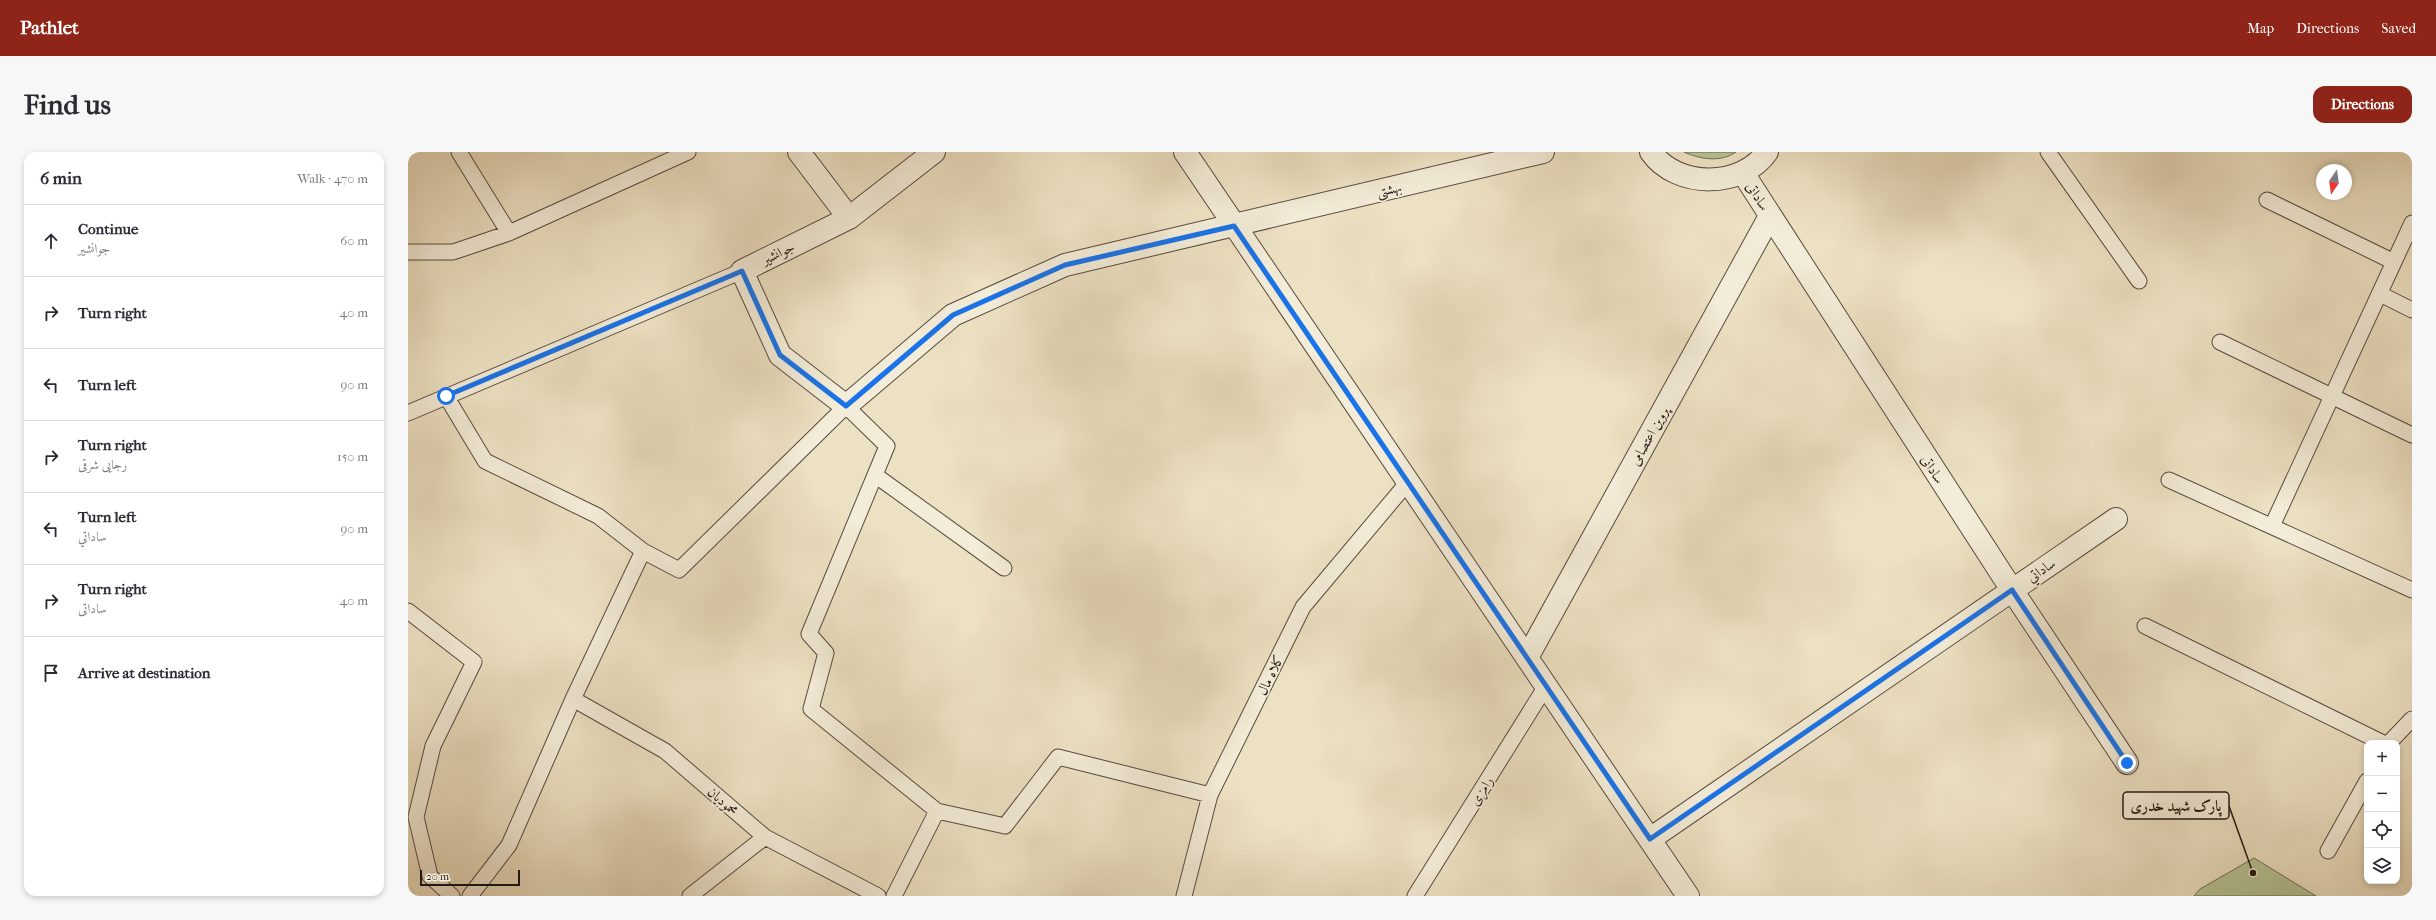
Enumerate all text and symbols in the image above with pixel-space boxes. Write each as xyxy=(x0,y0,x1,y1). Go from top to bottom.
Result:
text: Pathlet xyxy=(20,17,79,39)
text: Map xyxy=(2247,20,2274,37)
text: Directions xyxy=(2296,20,2359,37)
text: Saved xyxy=(2381,20,2416,37)
button: Directions xyxy=(2313,86,2412,123)
text: Find us xyxy=(24,88,111,121)
north arrow xyxy=(2316,164,2352,200)
text: 6 min xyxy=(40,168,82,188)
text: Walk · 470 m xyxy=(297,171,368,186)
street label: بهشتی xyxy=(1375,178,1404,202)
street label: ساداتی xyxy=(1742,179,1773,214)
text: Continue xyxy=(78,220,138,238)
icon: ahead xyxy=(40,230,62,252)
text: 60 m xyxy=(340,233,368,248)
street label: جوانشیر xyxy=(757,238,798,270)
text: جوانشیر xyxy=(78,241,110,256)
icon: right xyxy=(40,302,62,324)
text: Turn right xyxy=(78,304,147,322)
text: 40 m xyxy=(340,305,368,320)
icon: left xyxy=(40,374,62,396)
text: Turn left xyxy=(78,376,136,394)
text: 90 m xyxy=(340,377,368,392)
route start xyxy=(437,387,455,405)
street label: پروین اعتصامی xyxy=(1626,402,1673,469)
text: Turn right xyxy=(78,436,147,454)
icon: right xyxy=(40,446,62,468)
text: 150 m xyxy=(337,449,368,464)
street label: ساداتی xyxy=(1917,452,1948,487)
text: رجایی شرقی xyxy=(78,457,127,472)
text: Turn left xyxy=(78,508,136,526)
icon: left xyxy=(40,518,62,540)
text: 90 m xyxy=(340,521,368,536)
text: ساداتي xyxy=(78,529,107,544)
street label: ساداتي xyxy=(2024,555,2061,589)
text: Turn right xyxy=(78,580,147,598)
icon: right xyxy=(40,590,62,612)
text: 40 m xyxy=(340,593,368,608)
text: ساداتی xyxy=(78,601,107,616)
street label: کلاه مال xyxy=(1253,652,1287,698)
icon: arrive xyxy=(40,662,62,684)
text: Arrive at destination xyxy=(78,664,210,682)
map controls xyxy=(2364,740,2400,884)
button: + xyxy=(2364,740,2400,776)
route end xyxy=(2118,754,2136,772)
street label: رامزی xyxy=(1466,774,1498,809)
button: − xyxy=(2364,776,2400,812)
street label: محمودیان xyxy=(704,783,742,819)
callout: پارک شهید خدری xyxy=(2123,792,2229,819)
text: پارک شهید خدری xyxy=(2131,797,2223,817)
button: locate xyxy=(2364,812,2400,848)
button: layers xyxy=(2364,848,2400,884)
scale bar xyxy=(420,868,520,887)
text: 20 m xyxy=(426,870,449,883)

